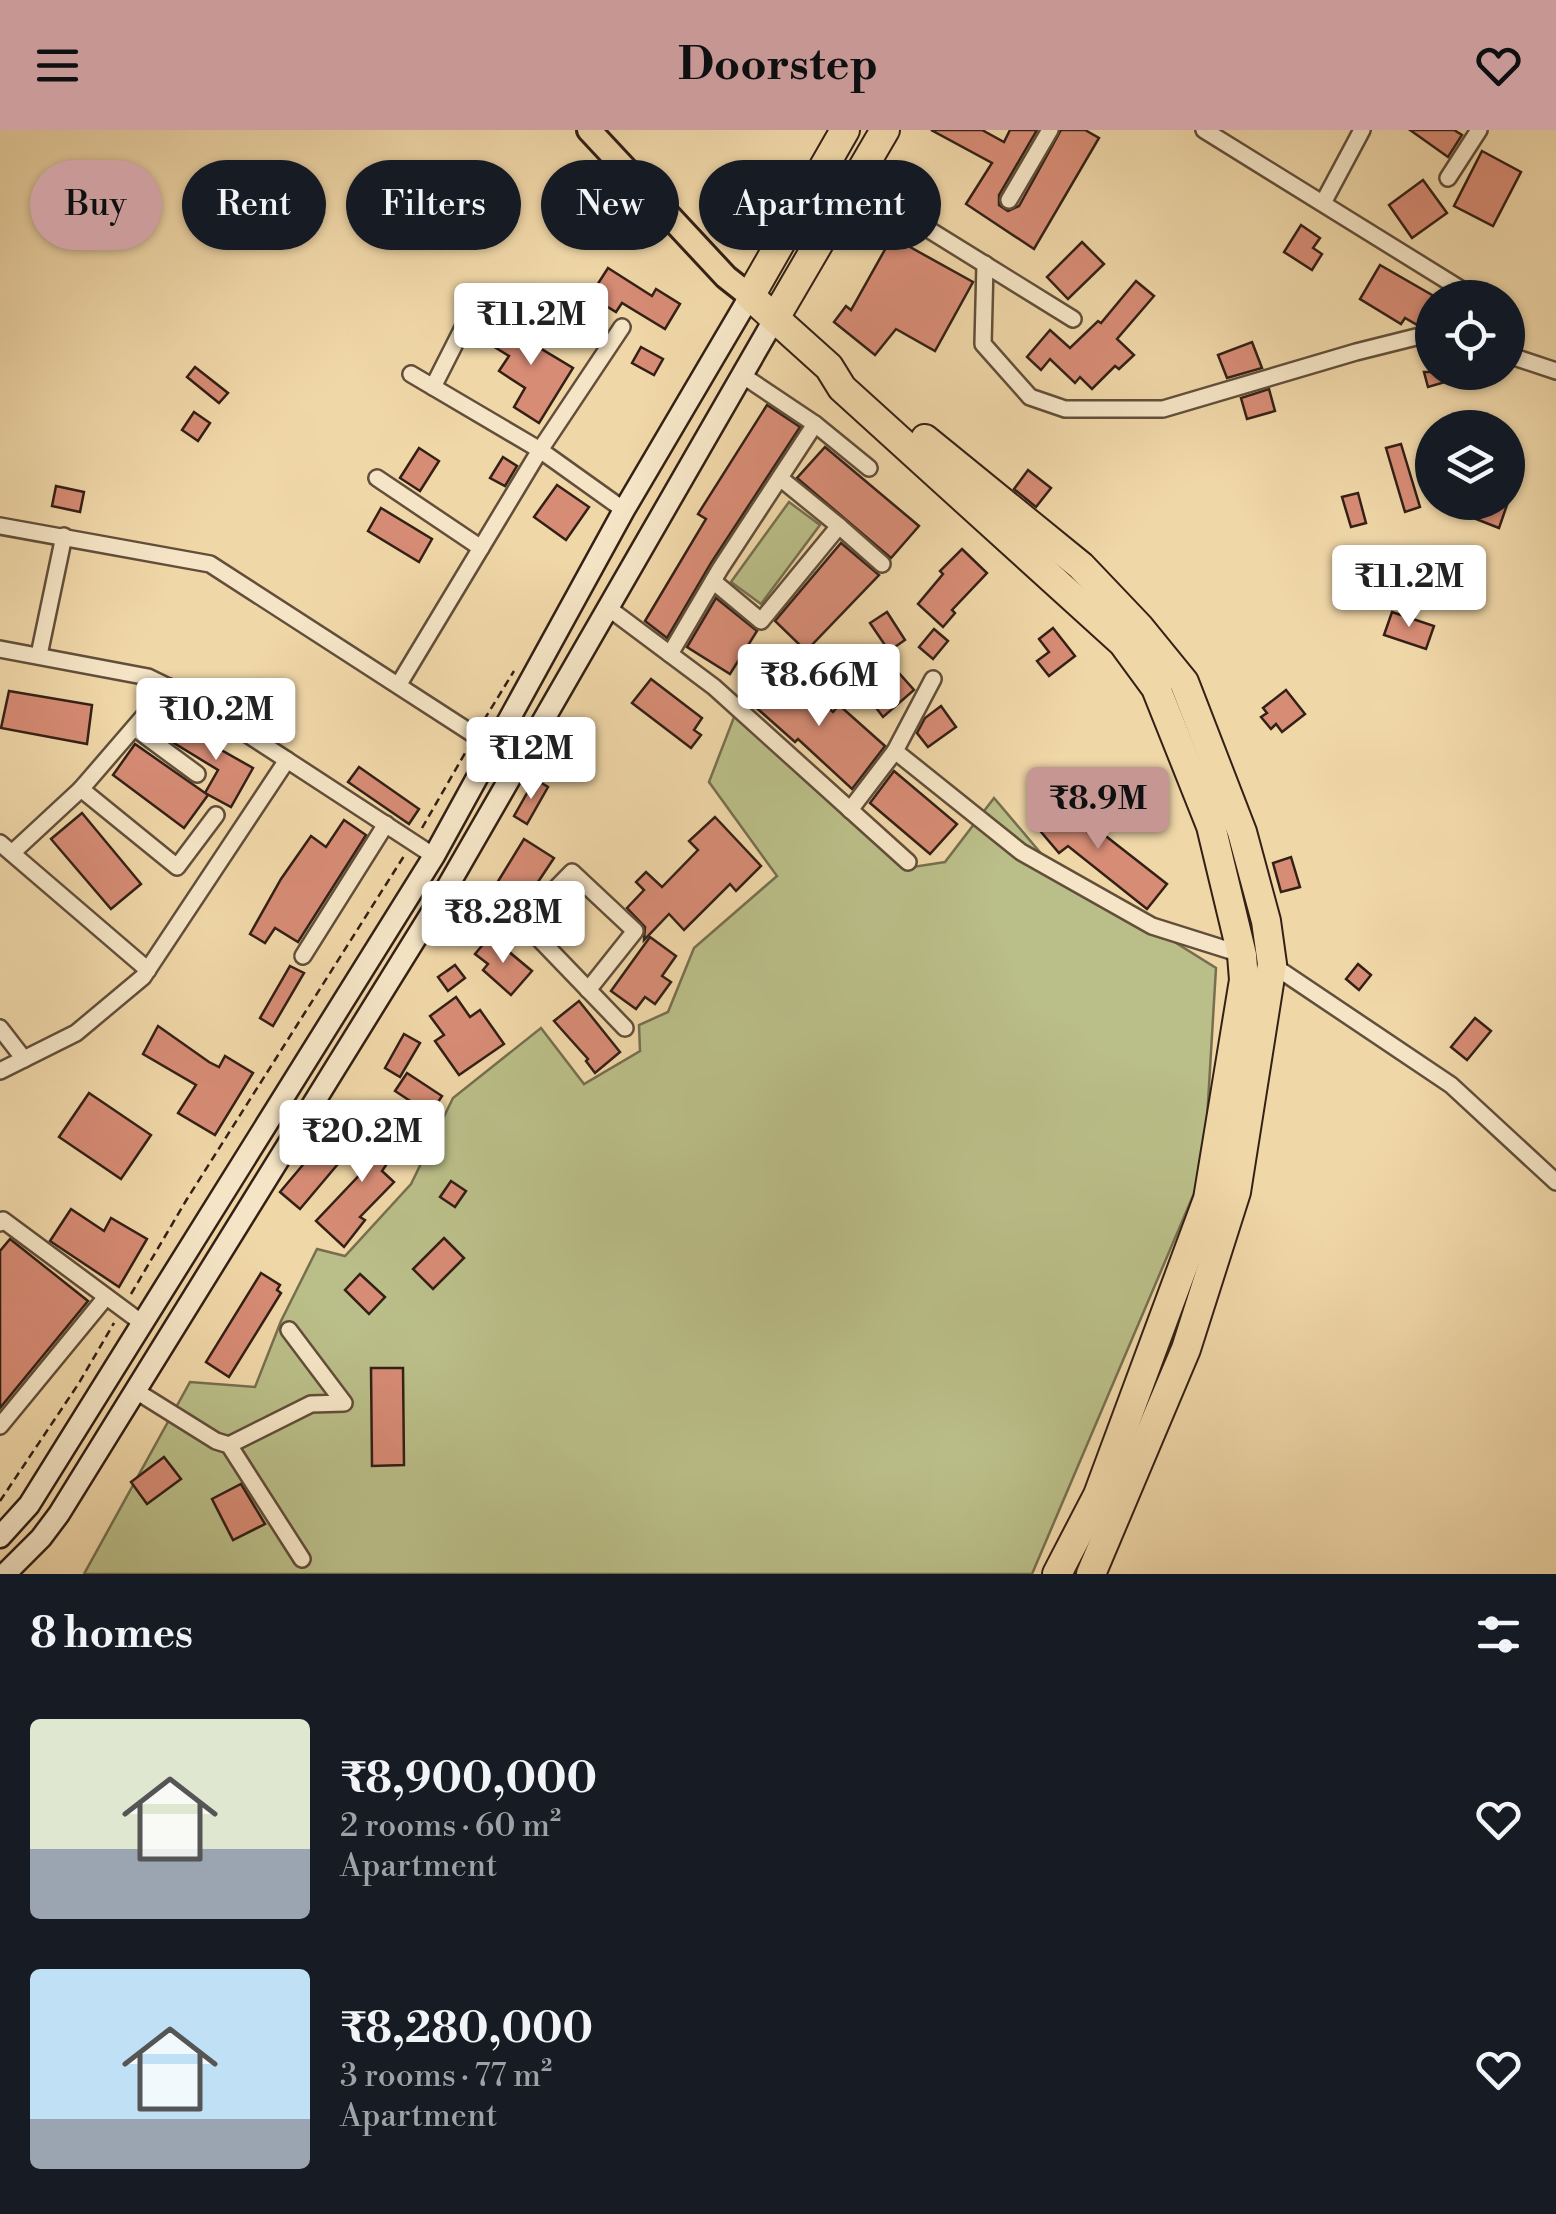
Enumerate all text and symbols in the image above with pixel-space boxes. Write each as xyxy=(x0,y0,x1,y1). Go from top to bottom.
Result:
text: Doorstep xyxy=(678,37,878,94)
icon: menu xyxy=(30,38,85,93)
icon: heart xyxy=(1471,38,1526,93)
chip: Buy xyxy=(30,160,162,250)
chip: Rent xyxy=(182,160,326,250)
chip: Filters xyxy=(346,160,521,250)
chip: New xyxy=(541,160,679,250)
chip: Apartment xyxy=(699,160,941,250)
map controls xyxy=(1415,280,1525,520)
button: locate xyxy=(1415,280,1525,390)
pin: ₹11.2M xyxy=(450,283,612,368)
text: ₹11.2M xyxy=(476,295,586,335)
button: layers xyxy=(1415,410,1525,520)
pin: ₹11.2M xyxy=(1328,545,1490,630)
text: ₹11.2M xyxy=(1354,557,1464,597)
pin: ₹8.66M xyxy=(738,644,900,729)
text: ₹8.66M xyxy=(760,656,878,696)
pin: ₹10.2M xyxy=(135,678,297,763)
text: ₹10.2M xyxy=(158,690,274,730)
pin: ₹12M xyxy=(472,717,590,802)
text: ₹12M xyxy=(489,729,574,769)
pin: ₹8.9M xyxy=(1028,767,1168,852)
text: ₹8.9M xyxy=(1049,779,1147,819)
pin: ₹8.28M xyxy=(422,881,584,966)
text: ₹8.28M xyxy=(444,893,562,933)
pin: ₹20.2M xyxy=(281,1100,443,1185)
text: ₹20.2M xyxy=(301,1112,423,1152)
icon: filters xyxy=(1471,1607,1526,1662)
text: 8 homes xyxy=(30,1608,193,1661)
text: ₹8,900,000 xyxy=(340,1753,597,1806)
icon: home xyxy=(110,1759,230,1879)
icon: heart xyxy=(1471,1792,1526,1847)
text: 2 rooms · 60 m² xyxy=(340,1806,561,1846)
text: Apartment xyxy=(340,1846,497,1886)
text: ₹8,280,000 xyxy=(340,2003,593,2056)
icon: home xyxy=(110,2009,230,2129)
icon: heart xyxy=(1471,2042,1526,2097)
text: 3 rooms · 77 m² xyxy=(340,2056,552,2096)
text: Apartment xyxy=(340,2096,497,2136)

